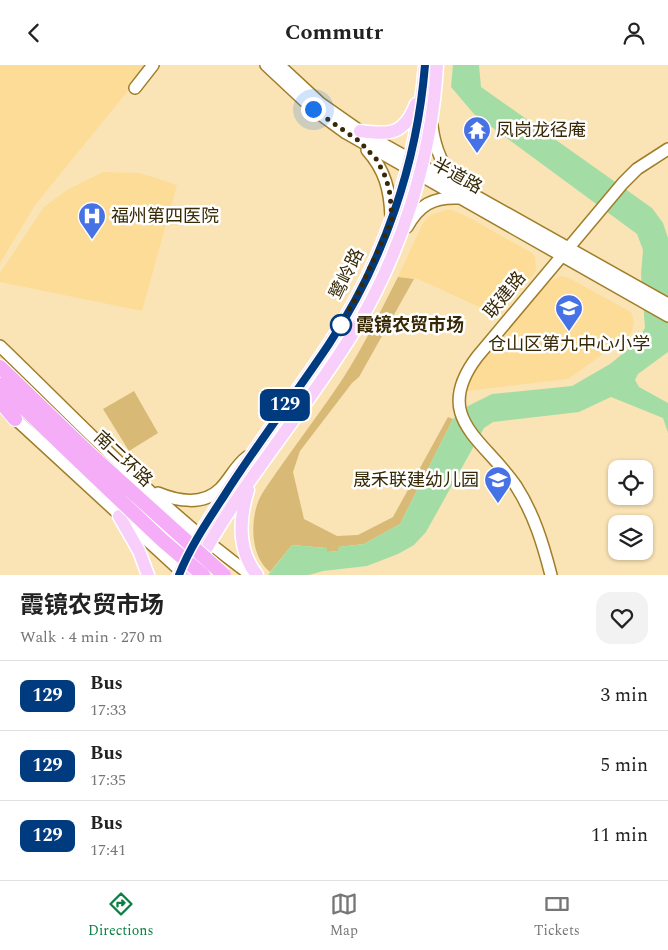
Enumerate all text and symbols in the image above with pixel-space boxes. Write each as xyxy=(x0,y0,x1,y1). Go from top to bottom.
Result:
text: Commutr xyxy=(285,16,383,49)
icon: back xyxy=(20,19,48,47)
icon: person xyxy=(620,19,648,47)
your location xyxy=(301,97,326,122)
temple icon: 凤岗龙径庵 xyxy=(462,115,492,154)
place label: 凤岗龙径庵 xyxy=(496,117,586,144)
street label: 半道路 xyxy=(427,151,487,201)
hospital icon: 福州第四医院 xyxy=(77,201,107,240)
place label: 福州第四医院 xyxy=(111,203,219,230)
street label: 鹭岭路 xyxy=(323,244,371,304)
street label: 联建路 xyxy=(478,266,532,324)
school or university icon: 仓山区第九中心小学 xyxy=(554,293,584,332)
place label: 霞镜农贸市场 xyxy=(356,312,464,339)
marker: 霞镜农贸市场 xyxy=(330,314,352,336)
place label: 仓山区第九中心小学 xyxy=(488,331,650,358)
line badge: 129 xyxy=(256,389,314,421)
text: 129 xyxy=(270,391,300,418)
street label: 南二环路 xyxy=(87,425,159,493)
map controls xyxy=(608,460,653,560)
button: locate xyxy=(608,460,653,505)
school or university icon: 晟禾联建幼儿园 xyxy=(483,465,513,504)
place label: 晟禾联建幼儿园 xyxy=(353,467,479,494)
button: layers xyxy=(608,515,653,560)
text: 霞镜农贸市场 xyxy=(20,588,164,624)
button: heart xyxy=(596,592,648,644)
text: Walk · 4 min · 270 m xyxy=(20,625,163,649)
text: Bus xyxy=(90,669,123,698)
text: 3 min xyxy=(600,681,648,710)
text: 129 xyxy=(32,682,63,709)
text: 17:33 xyxy=(90,698,126,722)
text: Bus xyxy=(90,739,123,768)
text: 5 min xyxy=(600,751,648,780)
text: 129 xyxy=(32,752,63,779)
text: 17:35 xyxy=(90,768,126,792)
text: Bus xyxy=(90,809,123,838)
text: 11 min xyxy=(591,821,648,850)
text: 129 xyxy=(32,822,63,849)
text: 17:41 xyxy=(90,838,126,862)
tab: Directions xyxy=(88,890,153,941)
tab: Map xyxy=(330,890,358,941)
tab: Tickets xyxy=(534,890,580,941)

